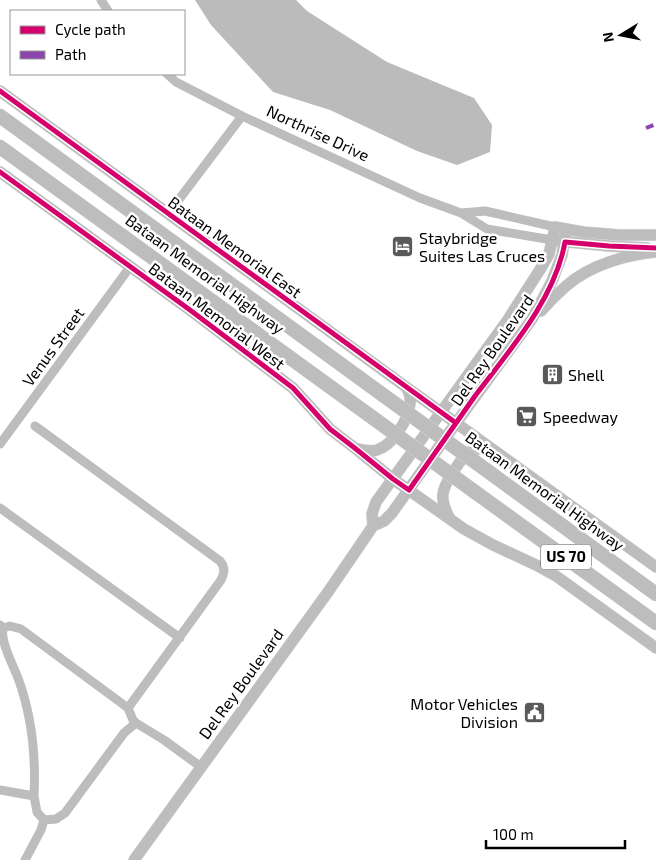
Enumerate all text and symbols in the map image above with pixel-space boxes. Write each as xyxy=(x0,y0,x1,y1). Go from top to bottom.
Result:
legend xyxy=(10,10,185,75)
north arrow xyxy=(596,10,646,60)
text: Cycle path xyxy=(55,20,126,38)
text: N xyxy=(598,31,617,44)
text: Path xyxy=(55,45,86,63)
street label: Northrise Drive xyxy=(264,101,372,165)
street label: Bataan Memorial East xyxy=(165,192,306,301)
street label: Bataan Memorial Highway xyxy=(122,210,289,338)
place label: Staybridge Suites Las Cruces xyxy=(419,228,545,265)
hotel icon: Staybridge Suites Las Cruces xyxy=(391,235,415,259)
street label: Bataan Memorial West xyxy=(145,258,289,373)
street label: Del Rey Boulevard xyxy=(446,291,537,409)
street label: Venus Street xyxy=(18,304,87,390)
building icon: Shell xyxy=(540,363,564,387)
place label: Shell xyxy=(568,365,605,384)
supermarket icon: Speedway xyxy=(515,405,539,429)
place label: Speedway xyxy=(543,407,619,426)
street label: Bataan Memorial Highway xyxy=(462,427,629,555)
road number: US 70 xyxy=(541,544,591,570)
street label: Del Rey Boulevard xyxy=(194,625,287,742)
place label: Motor Vehicles Division xyxy=(410,694,518,731)
public building icon: Motor Vehicles Division xyxy=(522,701,546,725)
scale bar xyxy=(486,818,625,850)
text: 100 m xyxy=(493,825,534,843)

